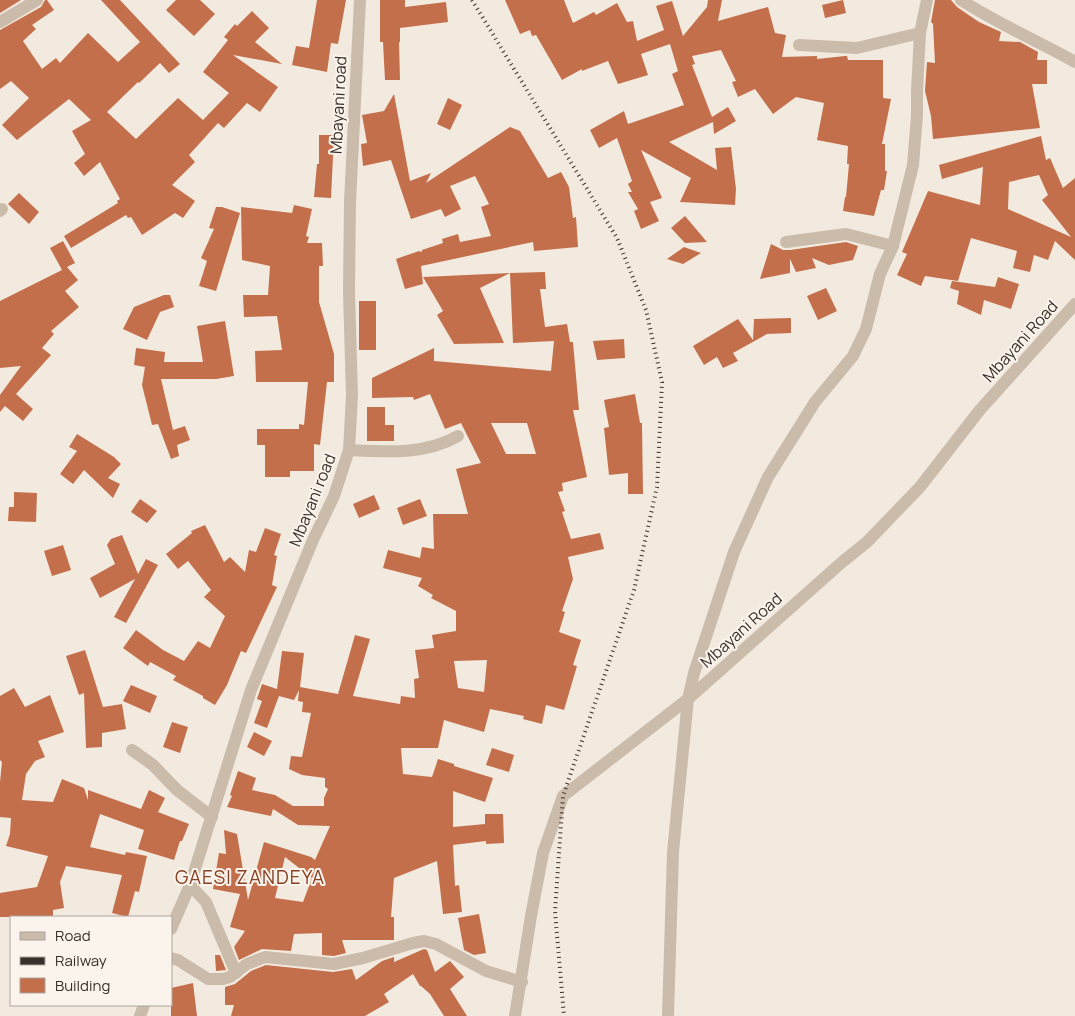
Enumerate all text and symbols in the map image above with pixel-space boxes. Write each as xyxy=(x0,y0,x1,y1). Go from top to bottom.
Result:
street label: Mbayani road xyxy=(324,55,352,155)
street label: Mbayani Road xyxy=(977,295,1063,387)
street label: Mbayani road xyxy=(283,450,341,550)
street label: Mbayani Road xyxy=(695,587,787,673)
district label: GAESI ZANDEYA xyxy=(175,864,325,890)
legend xyxy=(10,916,172,1006)
text: Road xyxy=(55,925,91,946)
text: Railway xyxy=(55,950,107,971)
text: Building xyxy=(55,975,110,996)

